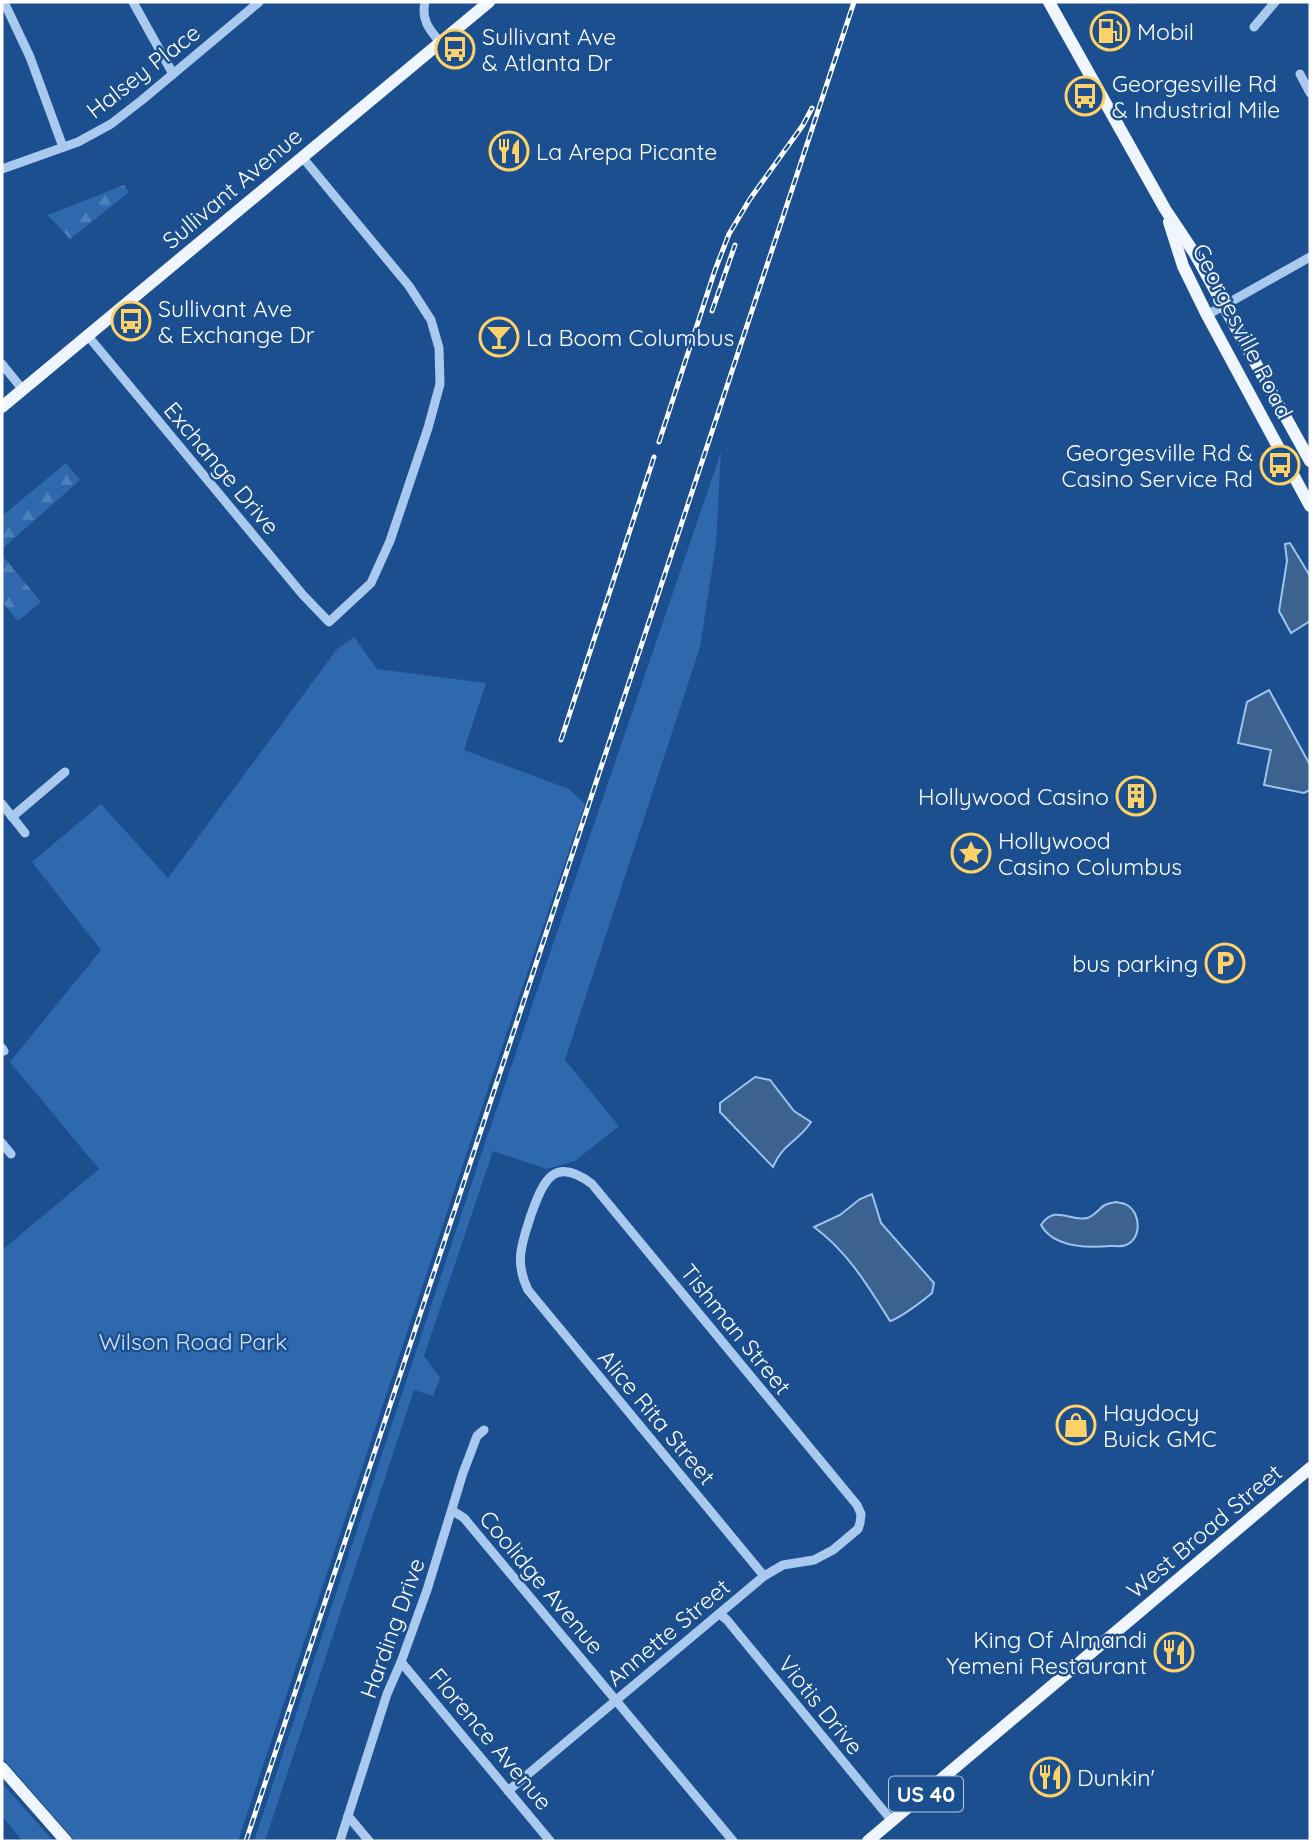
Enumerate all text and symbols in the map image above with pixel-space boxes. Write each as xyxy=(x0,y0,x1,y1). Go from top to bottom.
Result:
fuel station icon: Mobil xyxy=(1089,10,1131,52)
place label: Mobil xyxy=(1137,17,1194,46)
street label: Halsey Place xyxy=(80,18,206,124)
place label: Sullivant Ave & Atlanta Dr xyxy=(482,22,616,77)
bus stop icon: Sullivant Ave & Atlanta Dr xyxy=(434,28,476,70)
place label: Georgesville Rd & Industrial Mile xyxy=(1112,69,1280,124)
bus stop icon: Georgesville Rd & Industrial Mile xyxy=(1064,75,1106,117)
street label: Sullivant Avenue xyxy=(156,121,308,255)
restaurant icon: La Arepa Picante xyxy=(488,130,530,172)
place label: La Arepa Picante xyxy=(536,137,717,166)
street label: Georgesville Road xyxy=(1186,239,1300,423)
place label: Sullivant Ave & Exchange Dr xyxy=(158,294,315,349)
bus stop icon: Sullivant Ave & Exchange Dr xyxy=(110,300,152,342)
bar icon: La Boom Columbus xyxy=(478,316,520,358)
place label: La Boom Columbus xyxy=(526,323,734,352)
street label: Exchange Drive xyxy=(158,396,286,540)
place label: Georgesville Rd & Casino Service Rd xyxy=(1061,438,1253,493)
bus stop icon: Georgesville Rd & Casino Service Rd xyxy=(1259,444,1301,486)
building icon: Hollywood Casino xyxy=(1115,775,1157,817)
place label: Hollywood Casino xyxy=(918,782,1109,811)
place label: Hollywood Casino Columbus xyxy=(998,826,1182,881)
place icon: Hollywood Casino Columbus xyxy=(950,832,992,874)
parking icon: bus parking xyxy=(1204,942,1246,984)
place label: bus parking xyxy=(1072,949,1198,978)
street label: Tishman Street xyxy=(674,1258,798,1400)
park label: Wilson Road Park xyxy=(99,1327,287,1356)
street label: Alice Rita Street xyxy=(592,1344,722,1491)
place label: Haydocy Buick GMC xyxy=(1103,1398,1217,1453)
shop icon: Haydocy Buick GMC xyxy=(1055,1404,1097,1446)
street label: West Broad Street xyxy=(1120,1457,1288,1604)
street label: Coolidge Avenue xyxy=(473,1504,611,1660)
street label: Harding Drive xyxy=(353,1554,431,1702)
street label: Annette Street xyxy=(600,1572,736,1692)
place label: King Of Almandi Yemeni Restaurant xyxy=(946,1625,1147,1680)
restaurant icon: King Of Almandi Yemeni Restaurant xyxy=(1153,1631,1195,1673)
street label: Viotis Drive xyxy=(772,1650,870,1760)
street label: Florence Avenue xyxy=(423,1662,559,1816)
restaurant icon: Dunkin' xyxy=(1029,1756,1071,1798)
place label: Dunkin' xyxy=(1077,1763,1155,1792)
road number: US 40 xyxy=(889,1776,963,1812)

